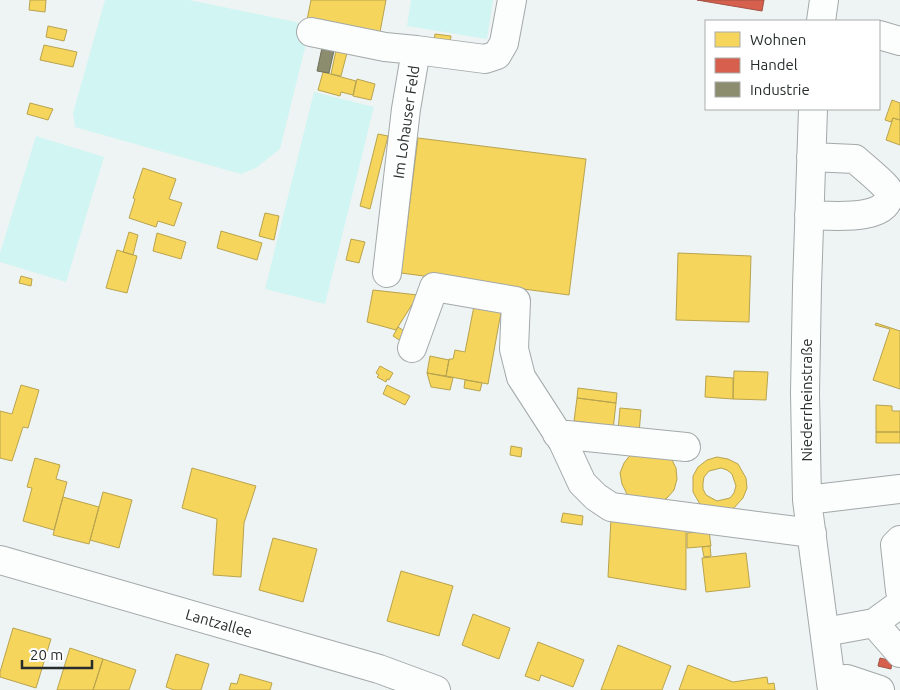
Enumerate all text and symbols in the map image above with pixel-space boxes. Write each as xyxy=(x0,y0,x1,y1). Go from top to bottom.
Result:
legend xyxy=(705,20,880,110)
text: Wohnen xyxy=(750,31,806,48)
text: Handel xyxy=(750,56,798,73)
street label: Im Lohauser Feld xyxy=(390,64,422,180)
text: Industrie xyxy=(750,81,810,98)
street label: Niederrheinstraße xyxy=(798,338,815,462)
street label: Lantzallee xyxy=(184,605,254,641)
scale bar xyxy=(22,638,92,670)
text: 20 m xyxy=(30,646,63,663)

